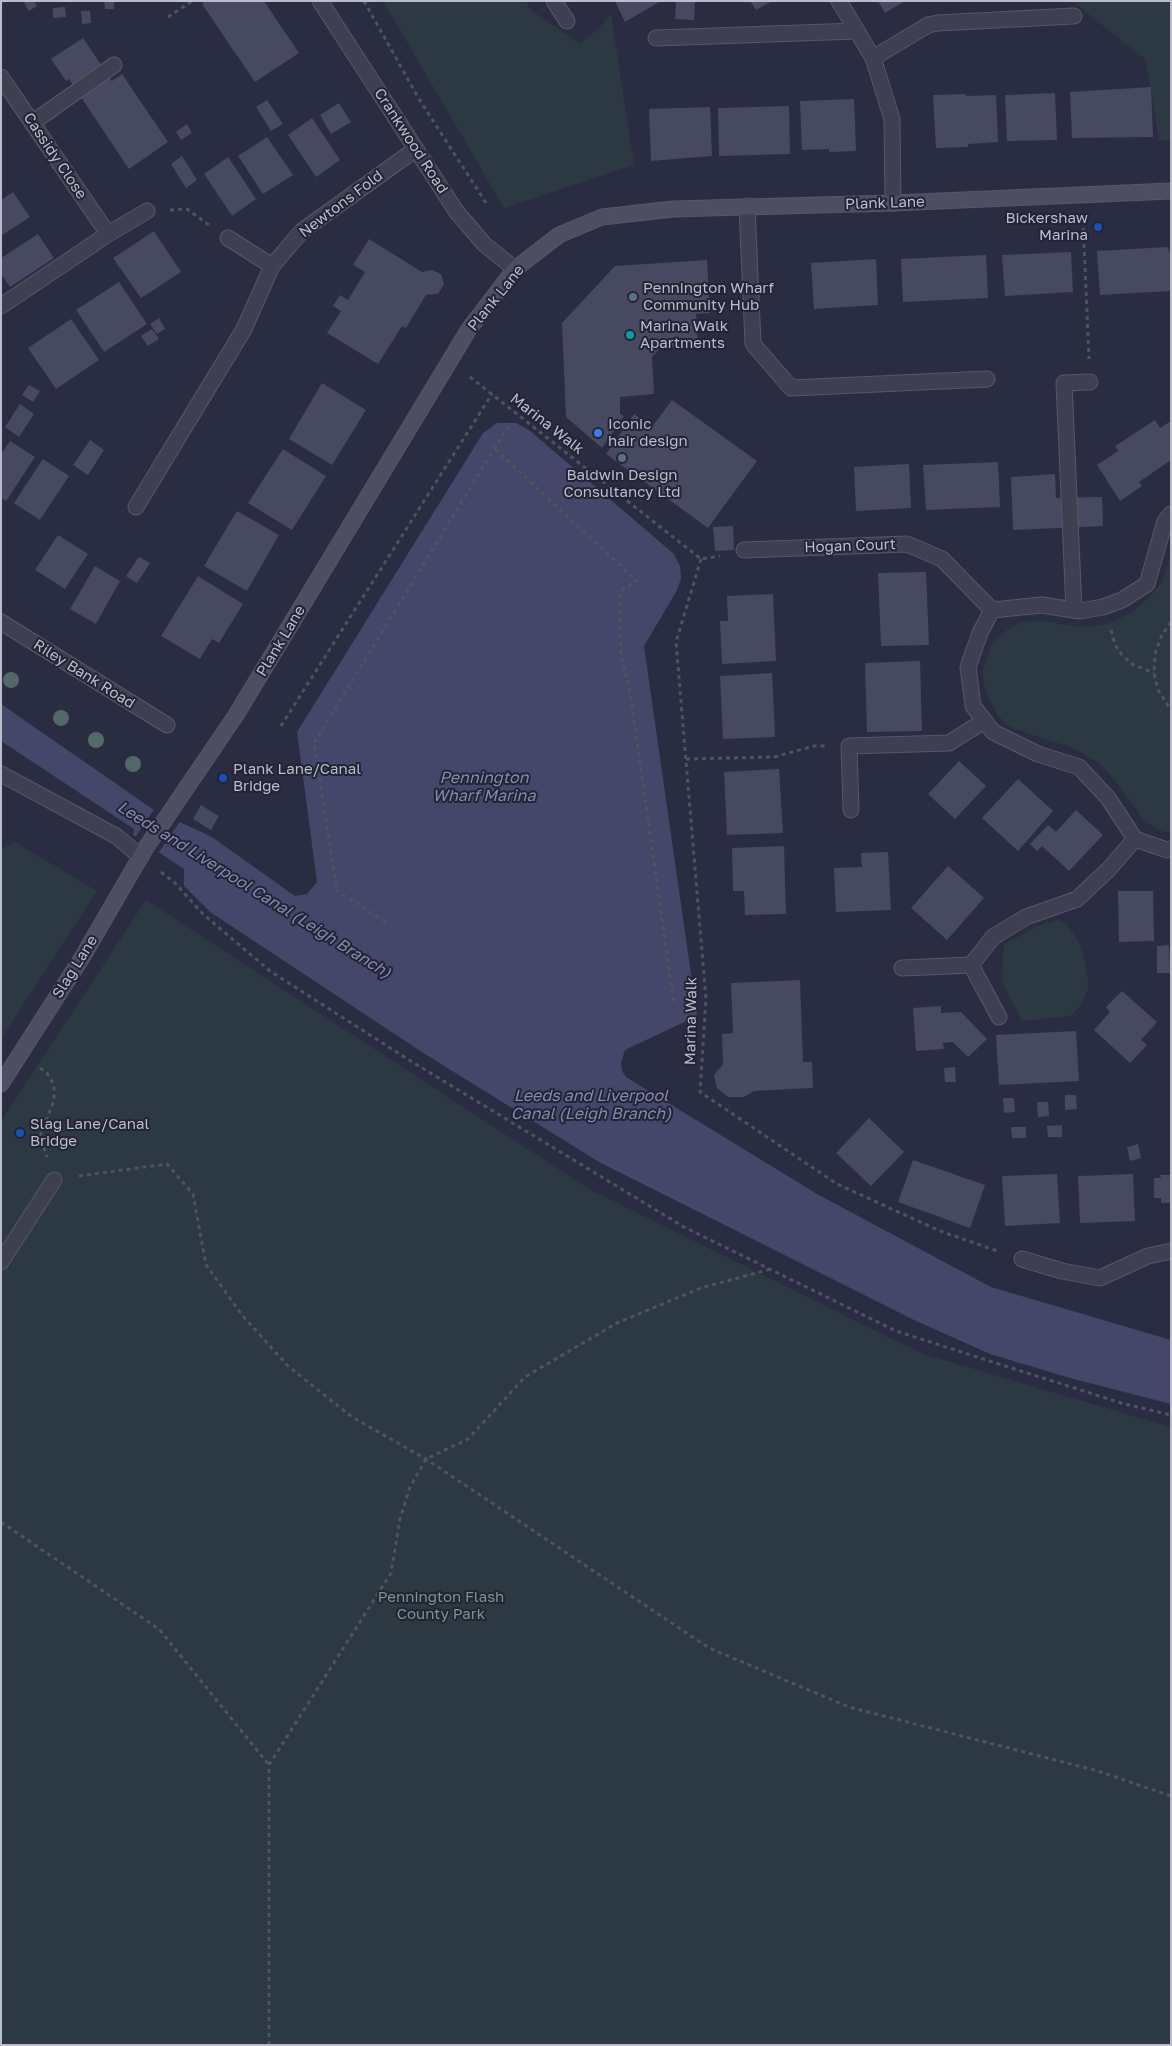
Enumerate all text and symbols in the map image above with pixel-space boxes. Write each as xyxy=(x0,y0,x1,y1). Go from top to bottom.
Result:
street label: Crankwood Road xyxy=(370,85,452,197)
street label: Cassidy Close xyxy=(19,109,91,203)
street label: Newtons Fold xyxy=(296,167,386,241)
street label: Plank Lane xyxy=(845,193,925,213)
place label: Bickershaw Marina xyxy=(1005,209,1088,244)
marker: Bickershaw Marina xyxy=(1092,221,1104,233)
street label: Plank Lane xyxy=(464,261,528,335)
place label: Pennington Wharf Community Hub xyxy=(643,279,774,314)
marker: Pennington Wharf Community Hub xyxy=(627,291,639,303)
place label: Marina Walk Apartments xyxy=(640,317,728,352)
marker: Marina Walk Apartments xyxy=(624,329,636,341)
street label: Marina Walk xyxy=(507,390,587,458)
place label: Iconic hair design xyxy=(608,415,688,450)
marker: Iconic hair design xyxy=(592,427,604,439)
marker: Baldwin Design Consultancy Ltd xyxy=(616,452,628,464)
place label: Baldwin Design Consultancy Ltd xyxy=(564,466,680,501)
street label: Hogan Court xyxy=(804,535,896,557)
street label: Plank Lane xyxy=(253,602,309,680)
street label: Riley Bank Road xyxy=(30,636,138,712)
place label: Plank Lane/Canal Bridge xyxy=(233,760,361,795)
water label: Pennington Wharf Marina xyxy=(433,768,535,806)
marker: Plank Lane/Canal Bridge xyxy=(217,772,229,784)
water label: Leeds and Liverpool Canal (Leigh Branch) xyxy=(114,797,394,983)
street label: Slag Lane xyxy=(49,932,101,1002)
street label: Marina Walk xyxy=(681,977,701,1065)
water label: Leeds and Liverpool Canal (Leigh Branch) xyxy=(511,1086,671,1124)
place label: Slag Lane/Canal Bridge xyxy=(30,1115,149,1150)
marker: Slag Lane/Canal Bridge xyxy=(14,1127,26,1139)
park label: Pennington Flash County Park xyxy=(378,1588,504,1623)

